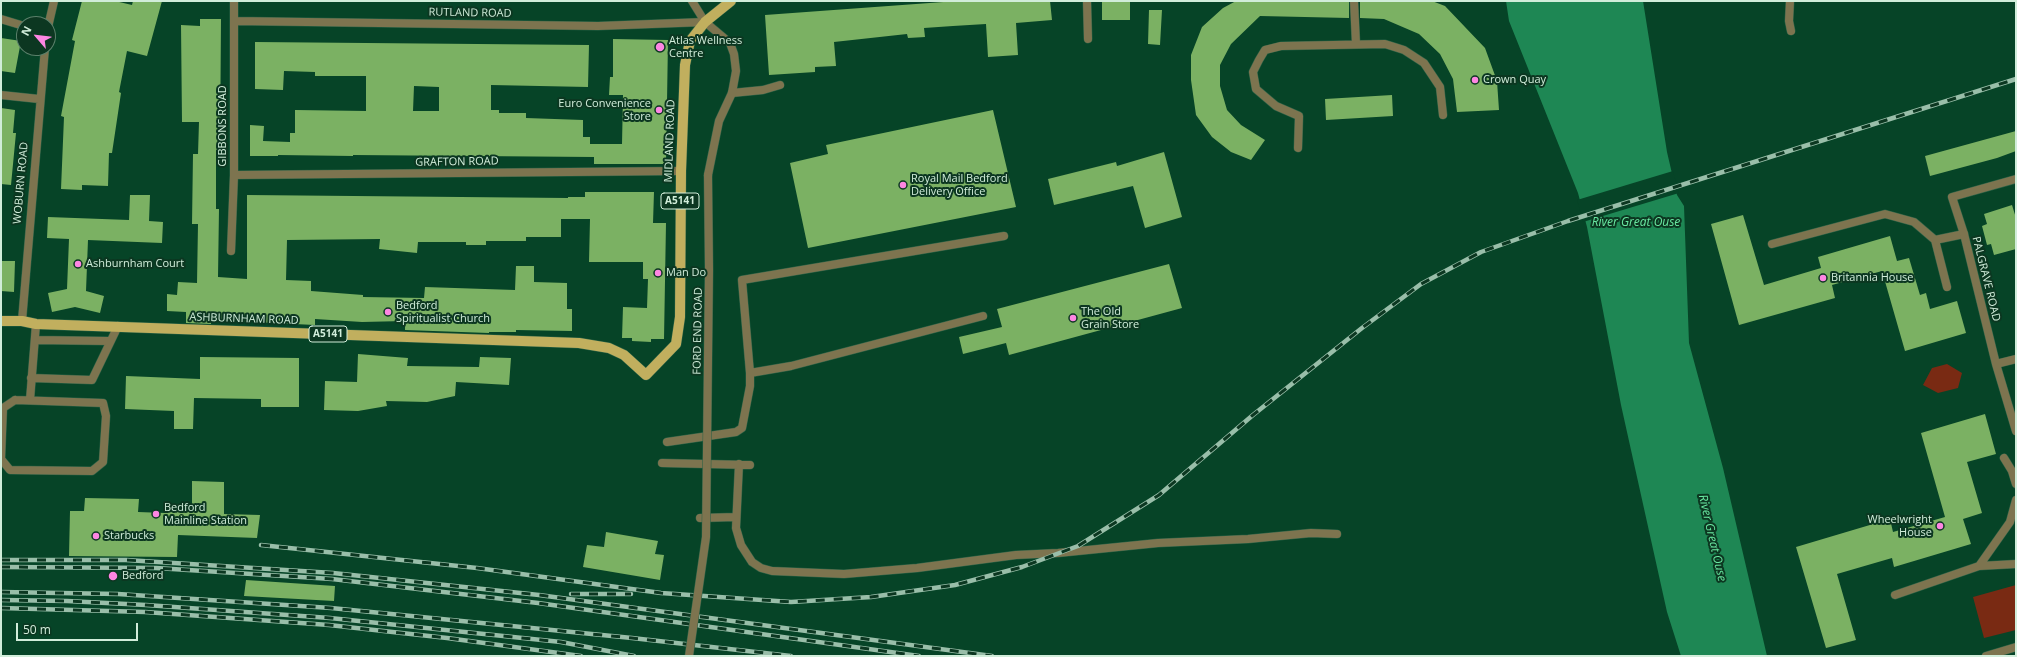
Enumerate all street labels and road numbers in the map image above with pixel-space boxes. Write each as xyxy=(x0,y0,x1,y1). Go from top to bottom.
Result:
street label: RUTLAND ROAD xyxy=(428,6,512,20)
street label: GIBBONS ROAD xyxy=(216,85,230,167)
street label: MIDLAND ROAD xyxy=(662,99,678,183)
street label: WOBURN ROAD xyxy=(11,142,31,224)
street label: GRAFTON ROAD xyxy=(415,155,499,169)
road number: A5141 xyxy=(661,193,699,209)
street label: PALGRAVE ROAD xyxy=(1969,235,2003,323)
street label: FORD END ROAD xyxy=(691,287,705,375)
street label: ASHBURNHAM ROAD xyxy=(189,310,299,328)
road number: A5141 xyxy=(309,326,347,342)

